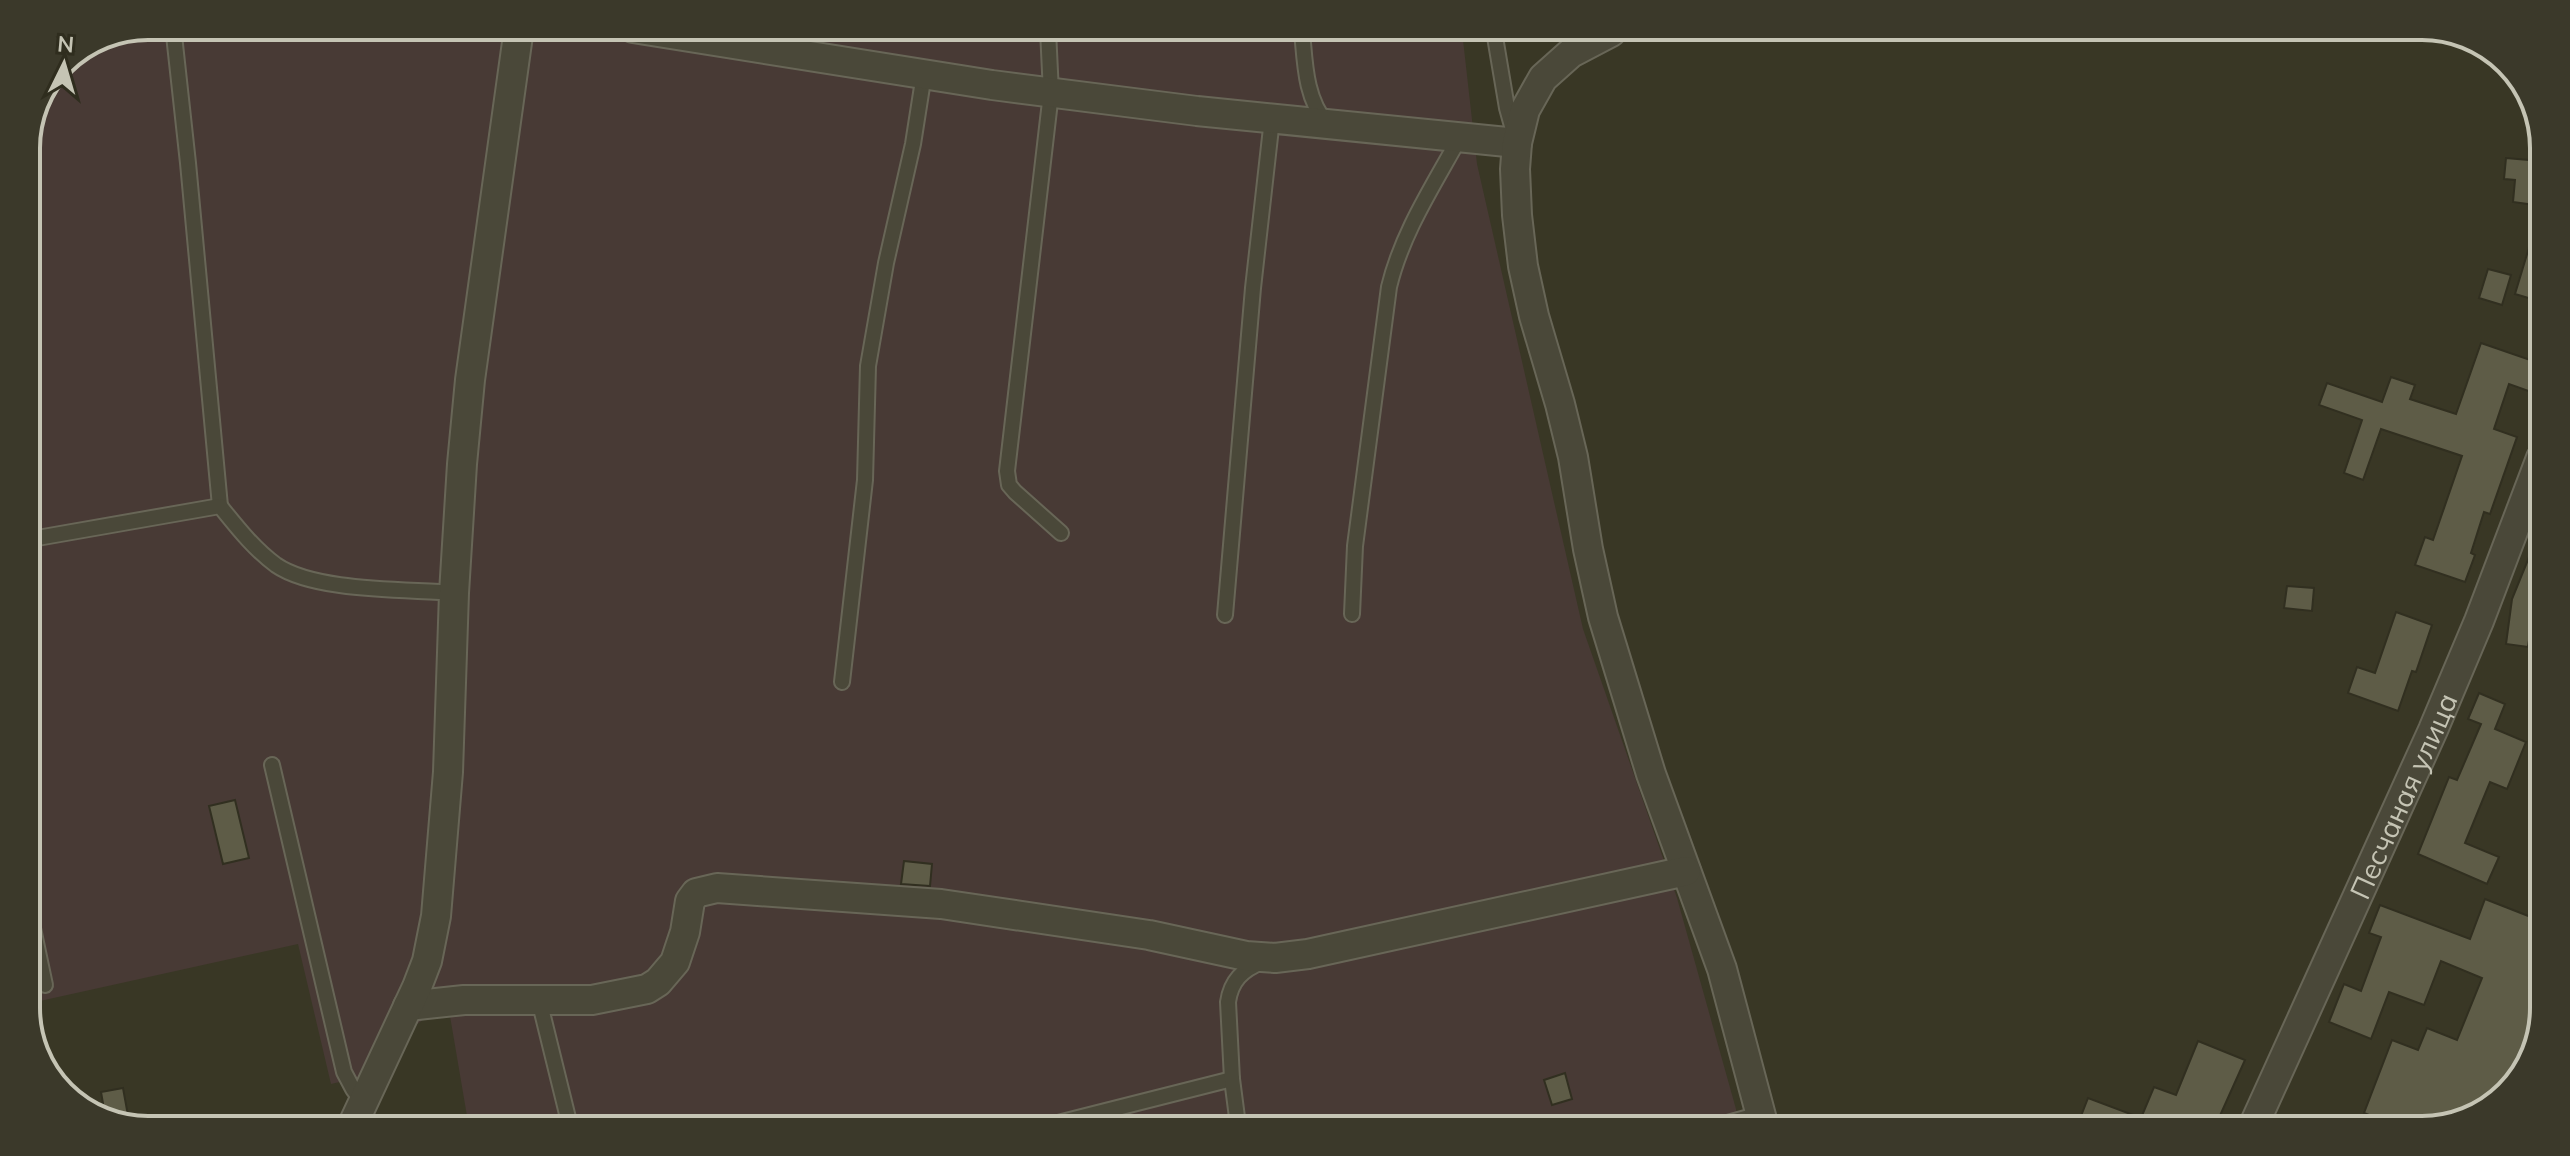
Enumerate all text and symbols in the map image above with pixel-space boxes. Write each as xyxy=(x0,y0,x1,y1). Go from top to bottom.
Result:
north arrow xyxy=(24,24,104,104)
text: N xyxy=(56,29,75,59)
street label: Песчаная улица xyxy=(2341,687,2464,904)

